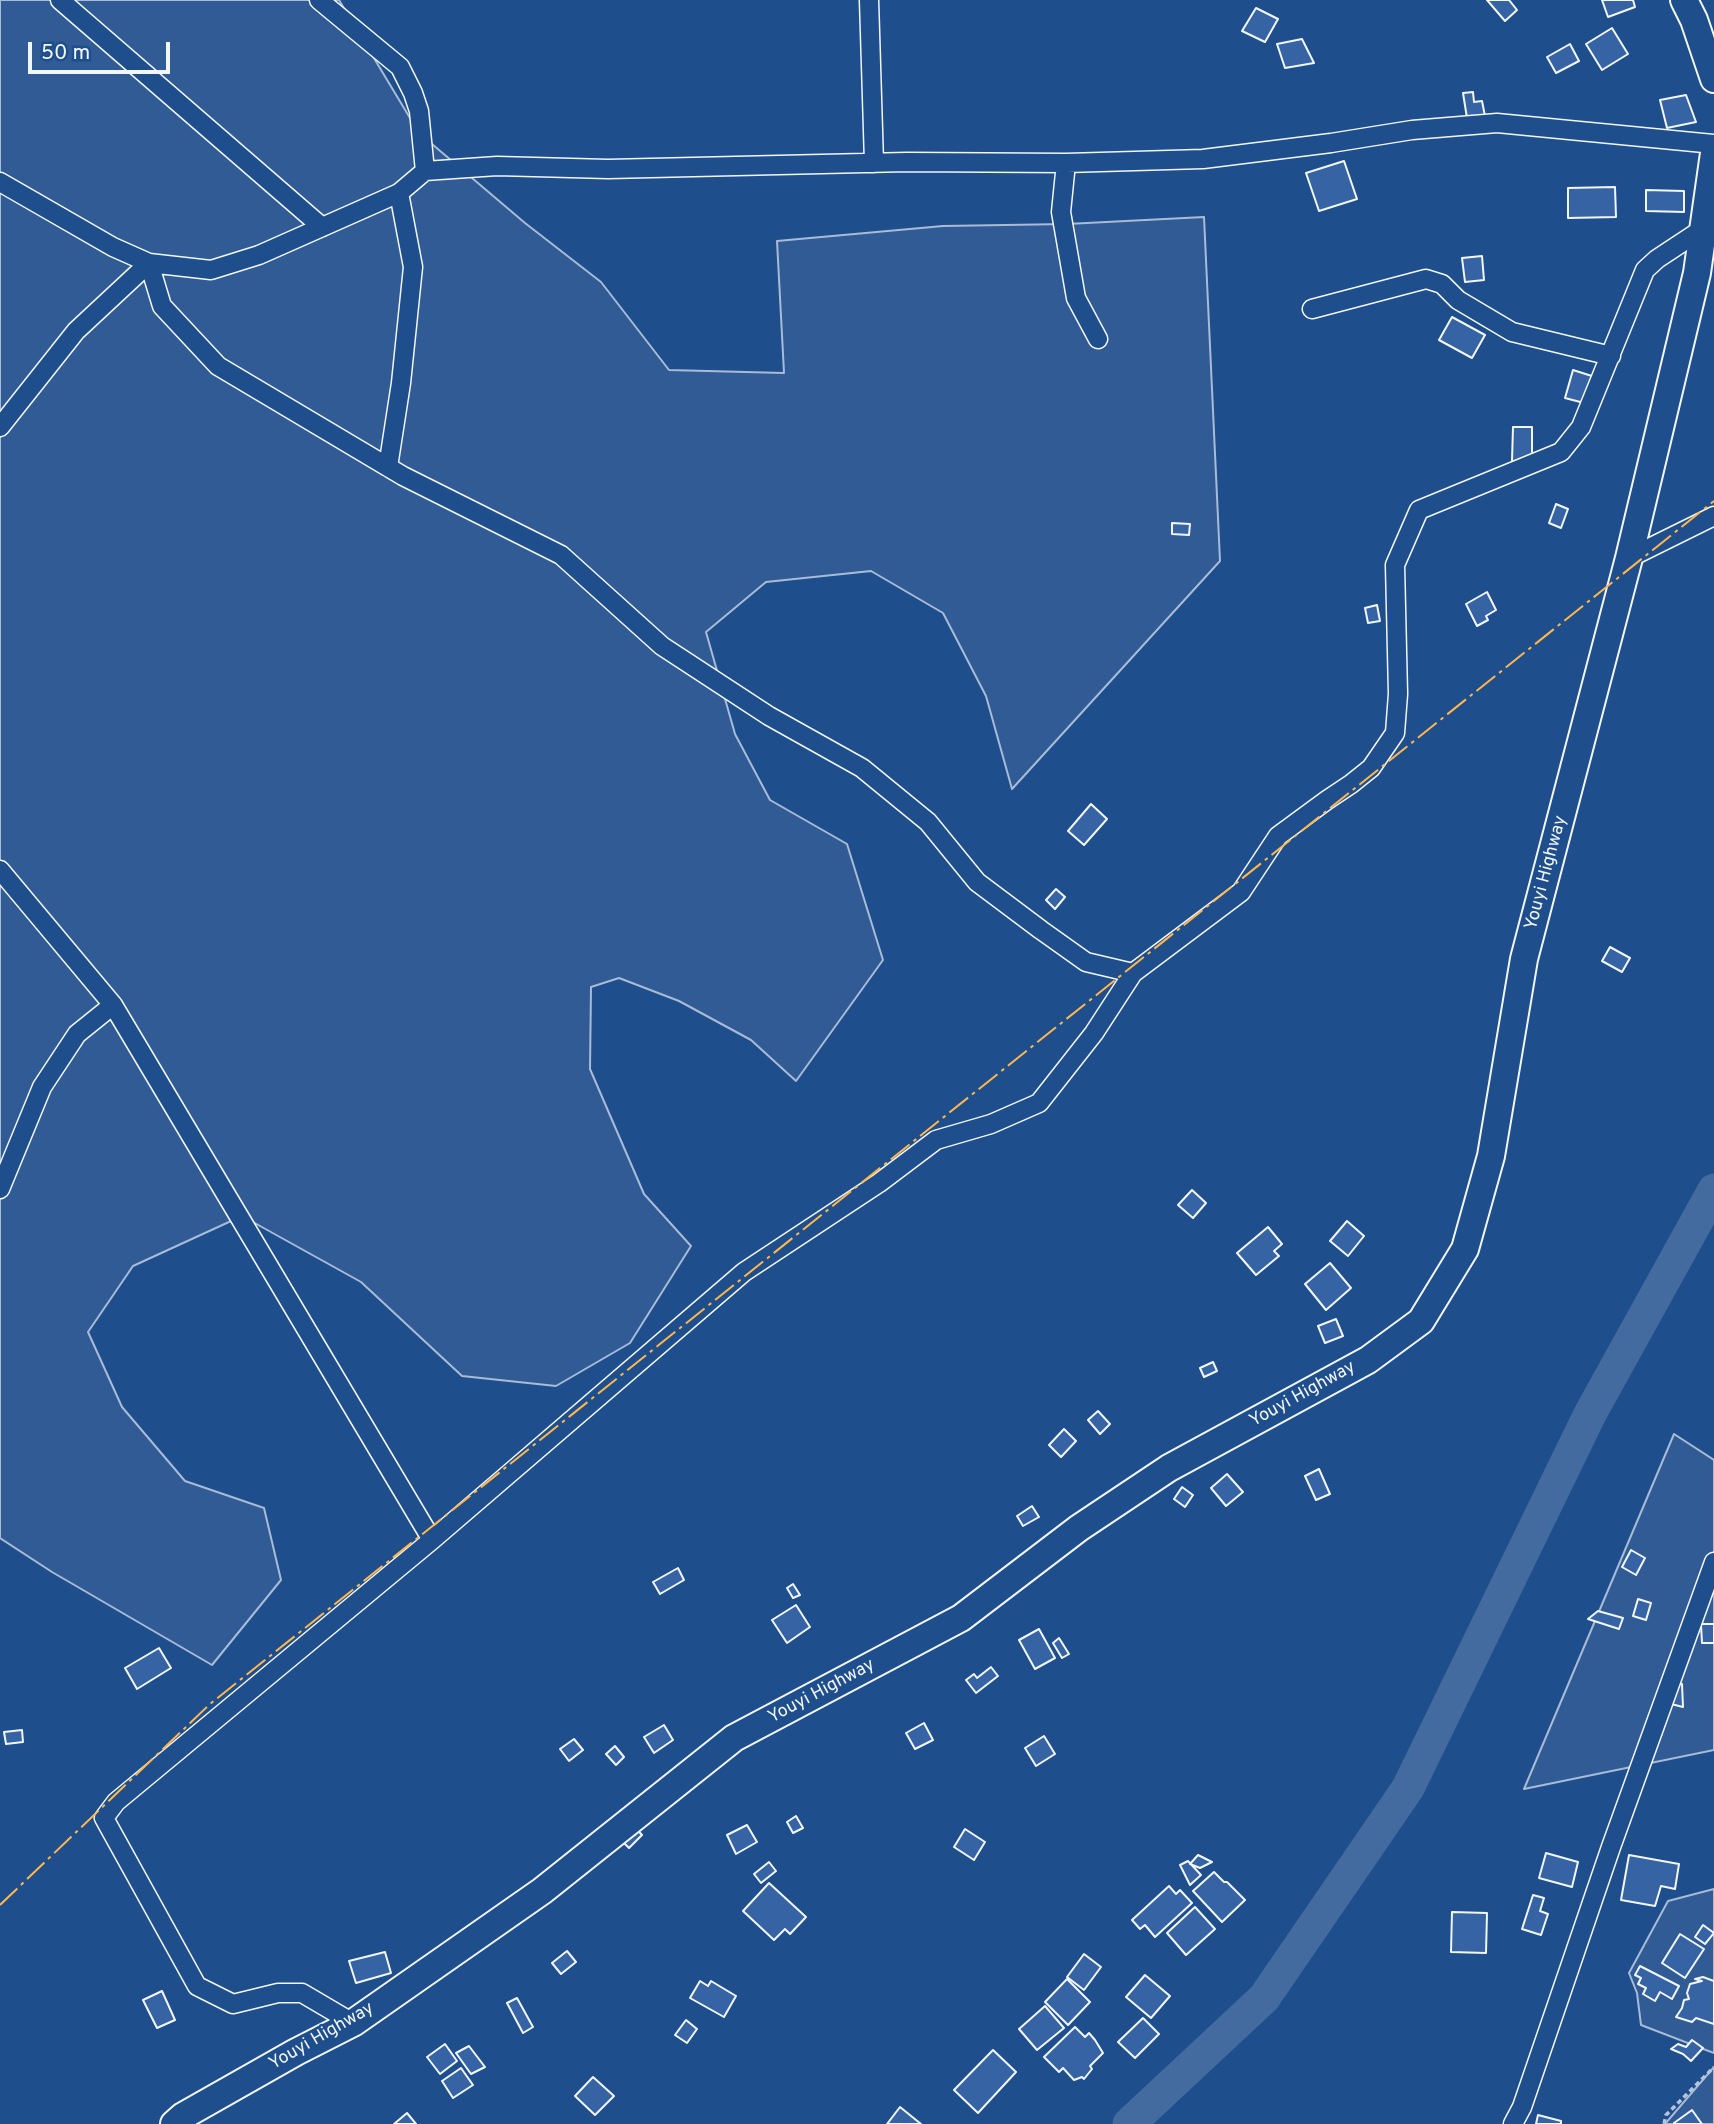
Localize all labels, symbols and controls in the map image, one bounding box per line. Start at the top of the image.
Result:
scale bar [32,28,173,72]
text: 50 m [41,40,90,67]
street label: Youyi Highway [1521,813,1573,933]
street label: Youyi Highway [1246,1357,1360,1433]
street label: Youyi Highway [765,1655,879,1729]
street label: Youyi Highway [266,1998,378,2076]

